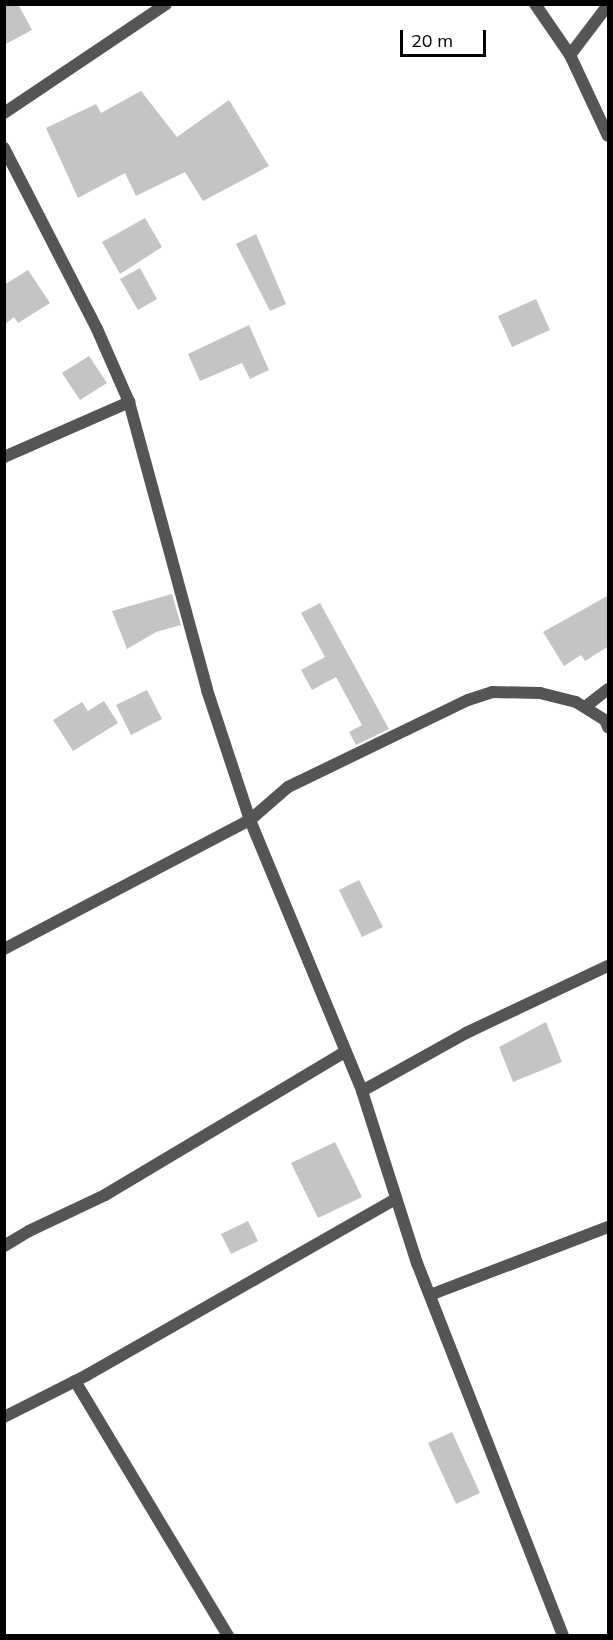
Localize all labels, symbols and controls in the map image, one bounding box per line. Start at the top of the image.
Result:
scale bar [403,18,488,56]
text: 20 m [411,29,453,52]

